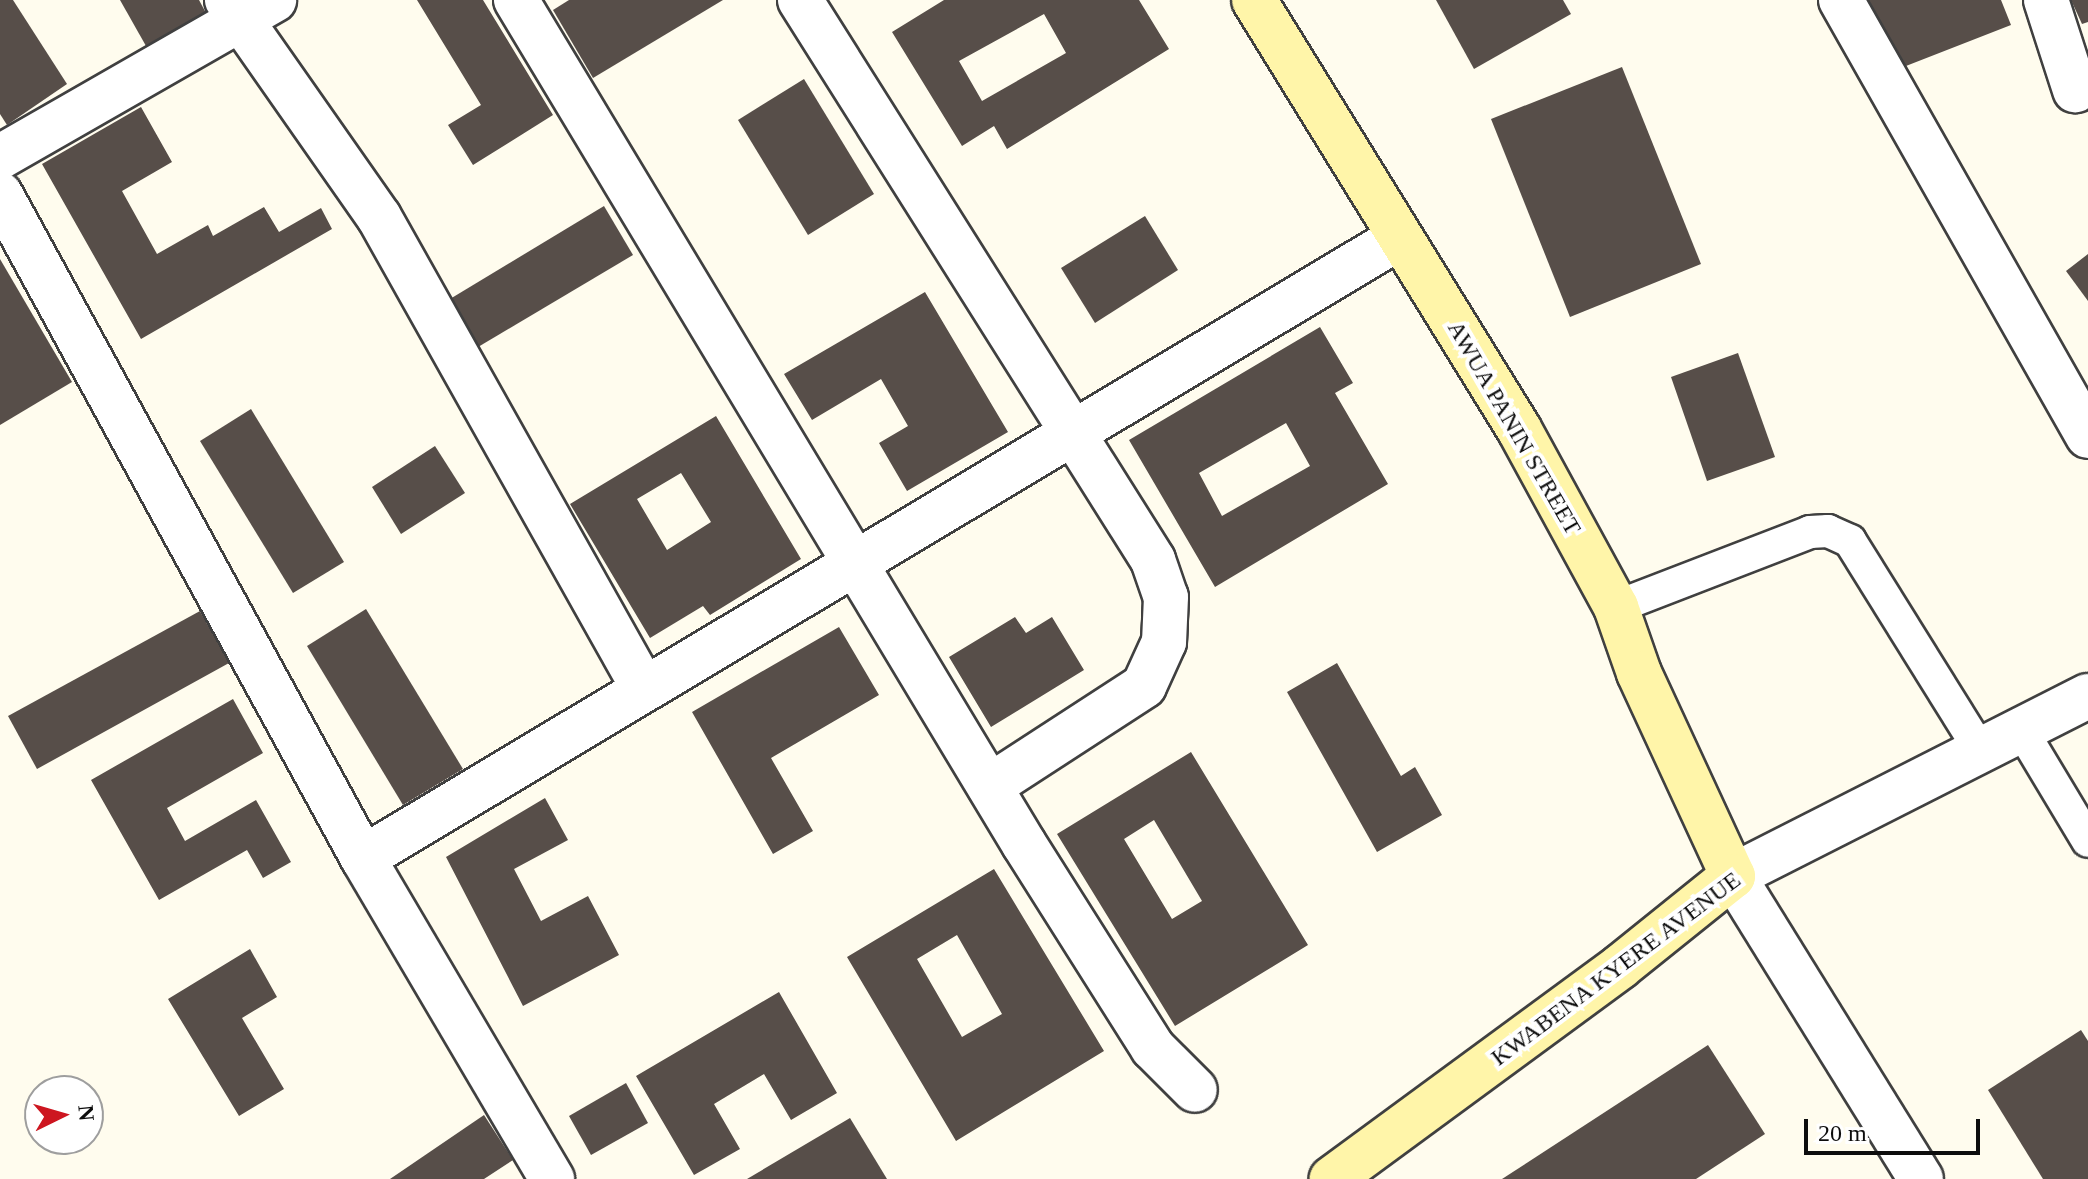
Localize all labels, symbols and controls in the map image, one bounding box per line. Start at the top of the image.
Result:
street label: AWUA PANIN STREET [1441,315,1587,541]
street label: KWABENA KYERE AVENUE [1485,865,1747,1073]
north arrow [24,1075,104,1155]
scale bar [1808,1103,1984,1153]
text: N [73,1104,100,1122]
text: 20 m [1818,1120,1867,1146]

